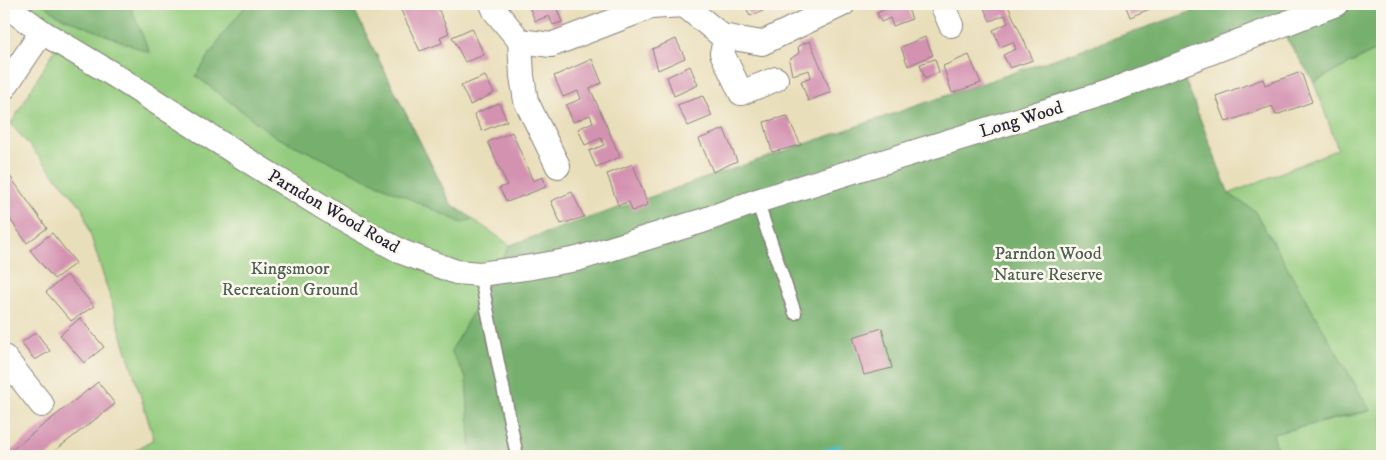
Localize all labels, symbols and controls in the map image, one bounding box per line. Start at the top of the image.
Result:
street label: Long Wood [977,97,1066,143]
street label: Parndon Wood Road [264,165,403,258]
park label: Parndon Wood Nature Reserve [993,243,1103,286]
park label: Kingsmoor Recreation Ground [222,258,358,301]

